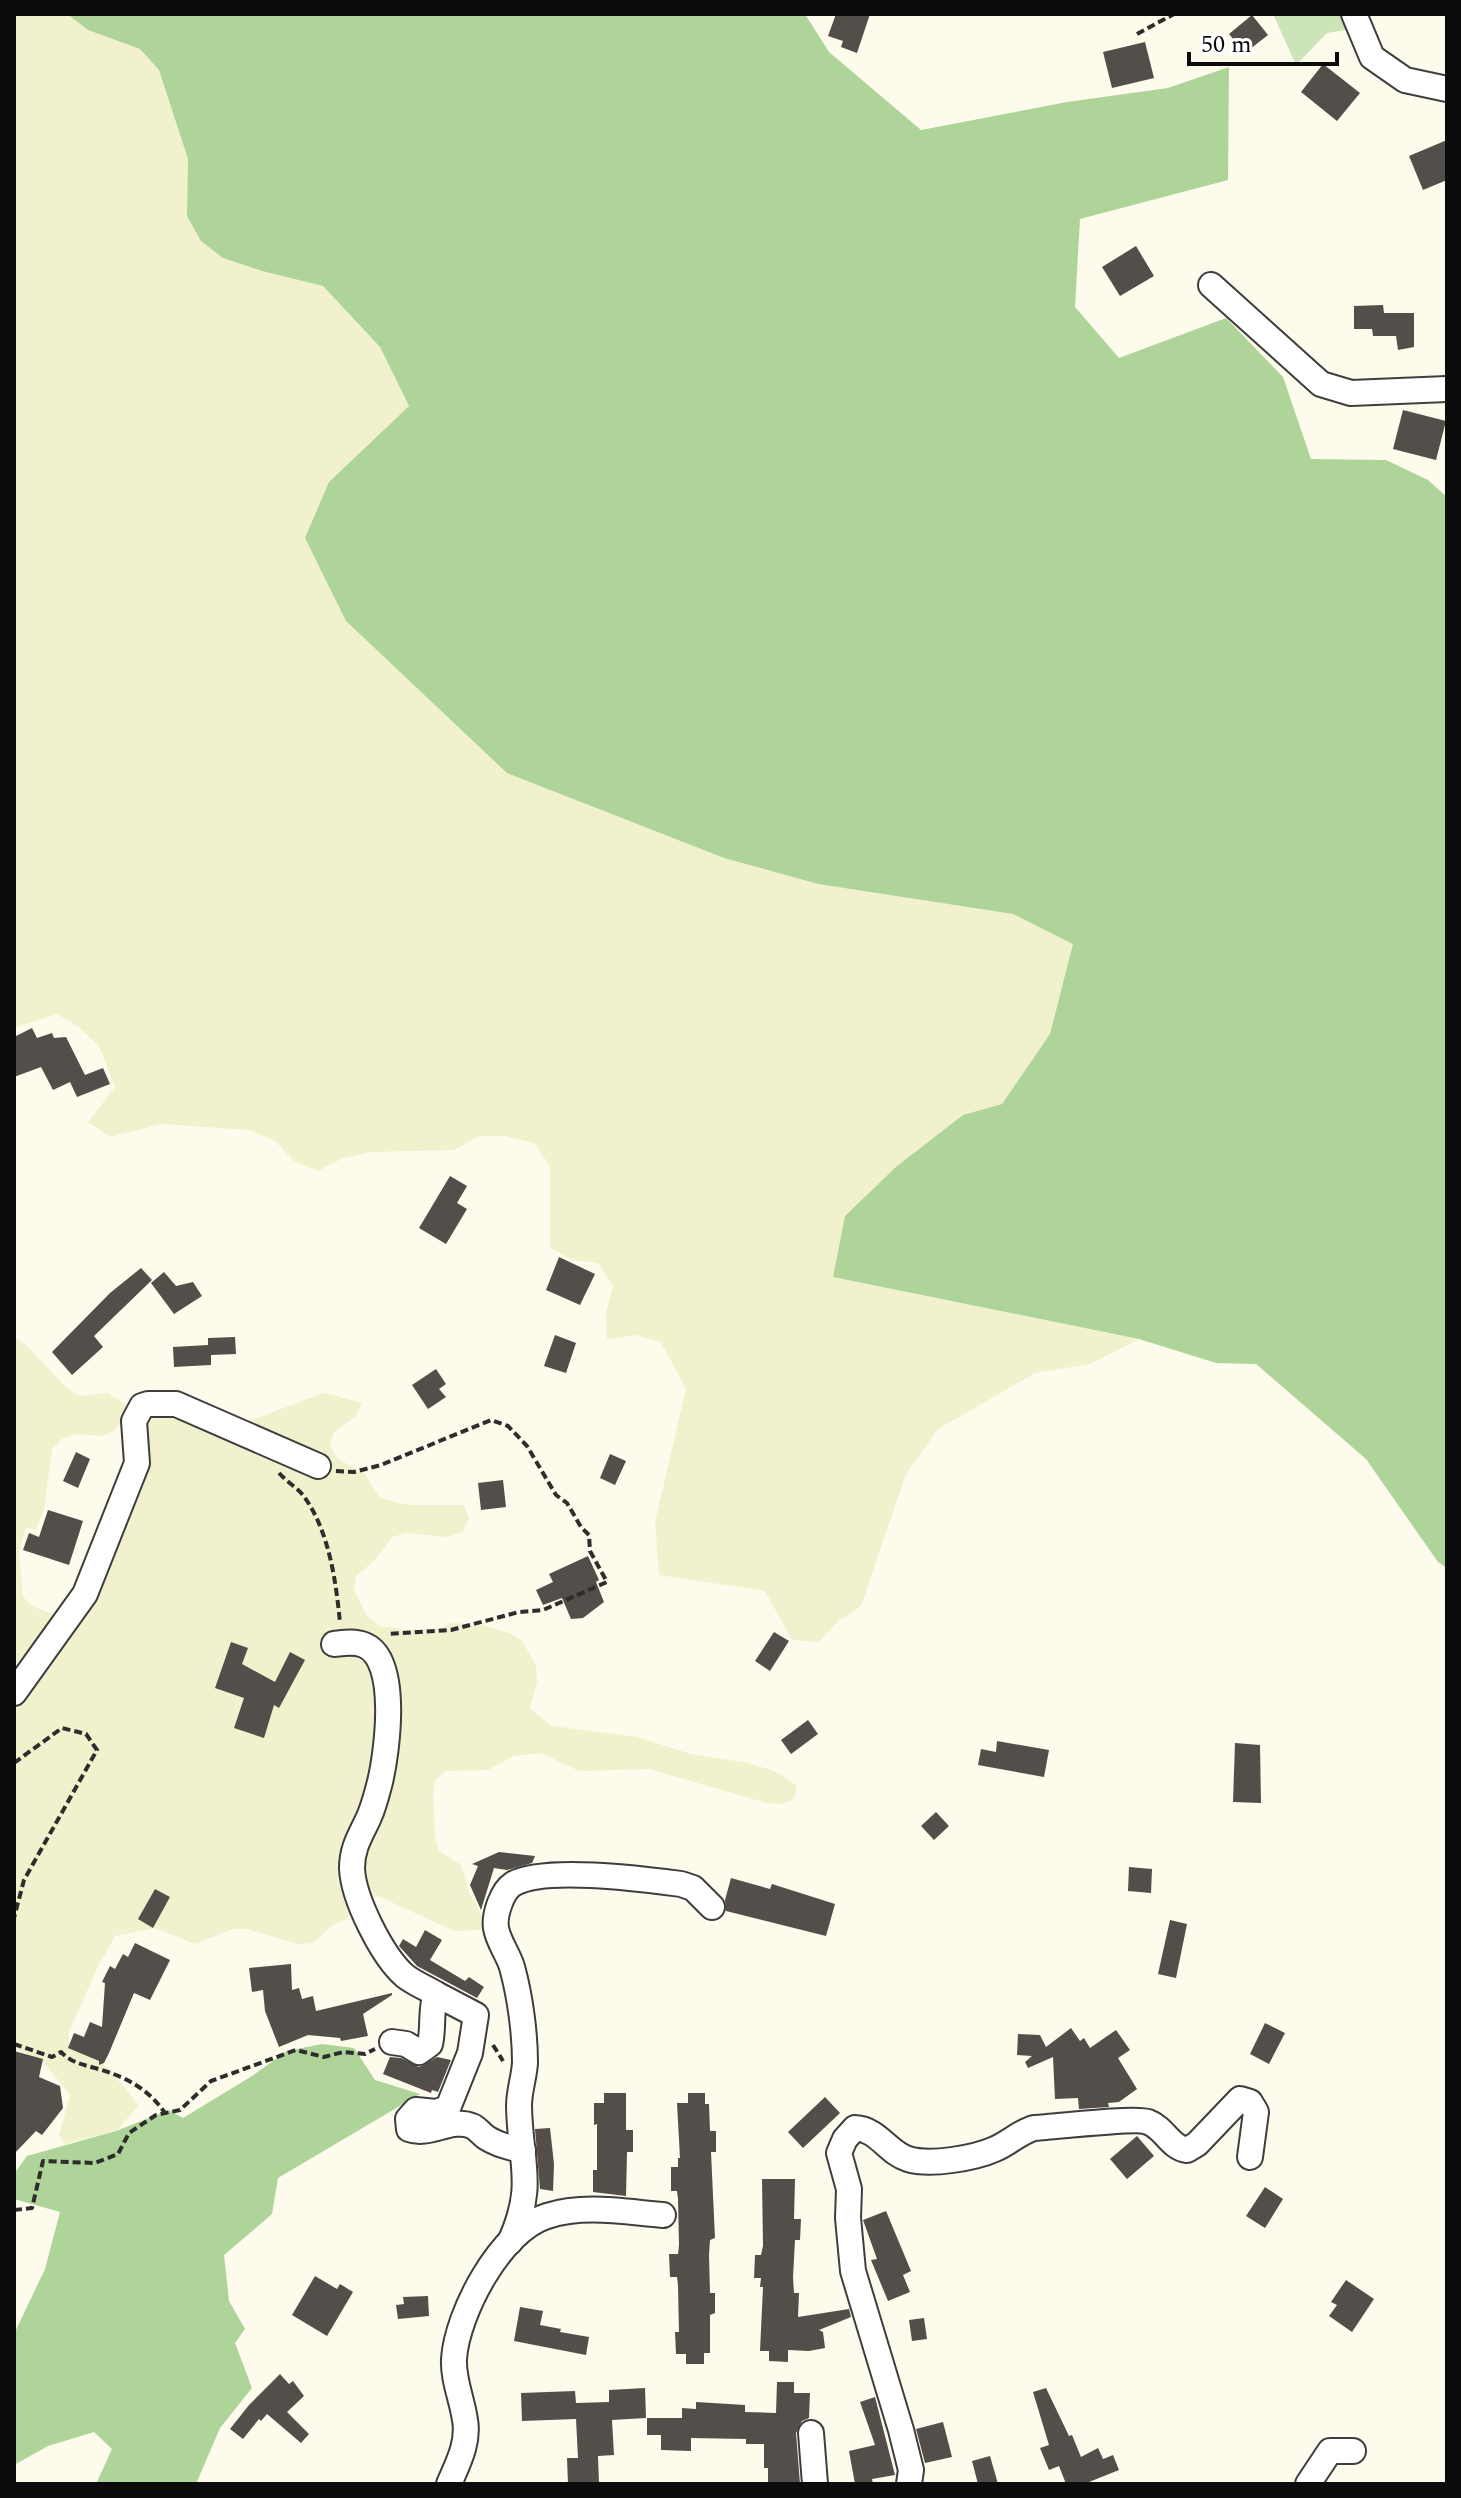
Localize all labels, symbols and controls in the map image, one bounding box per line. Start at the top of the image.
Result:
scale bar [1189,16,1337,66]
text: 50 m [1201,27,1252,63]

